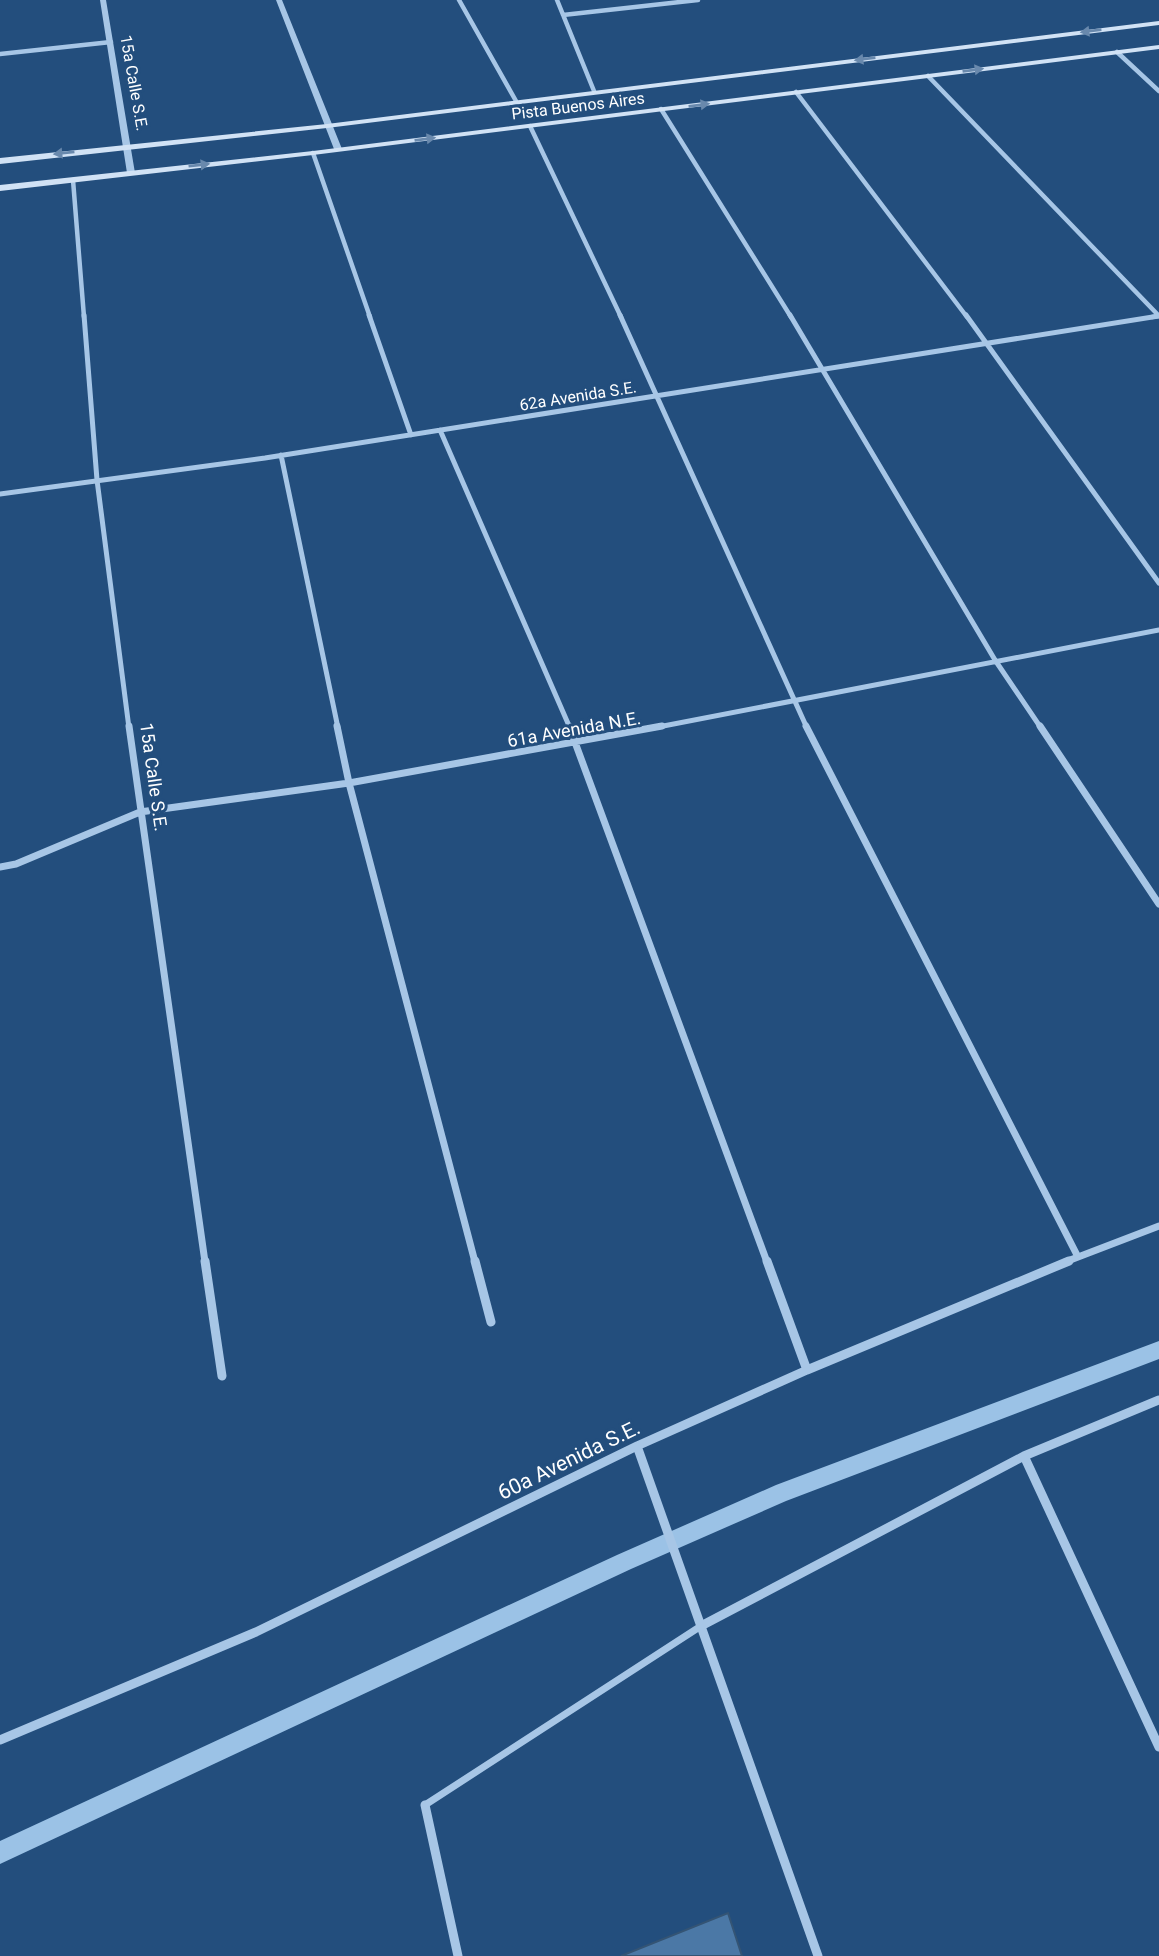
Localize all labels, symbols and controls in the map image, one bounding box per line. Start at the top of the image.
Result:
one-way arrow [1080,26,1102,37]
street label: 15a Calle S.E. [116,34,152,132]
one-way arrow [854,53,876,64]
one-way arrow [963,65,985,76]
street label: Pista Buenos Aires [510,88,646,124]
one-way arrow [688,99,710,110]
one-way arrow [414,133,436,144]
one-way arrow [53,148,75,159]
one-way arrow [188,159,210,170]
street label: 62a Avenida S.E. [518,377,638,415]
street label: 61a Avenida N.E. [506,707,642,751]
street label: 15a Calle S.E. [136,721,172,833]
street label: 60a Avenida S.E. [494,1415,644,1505]

